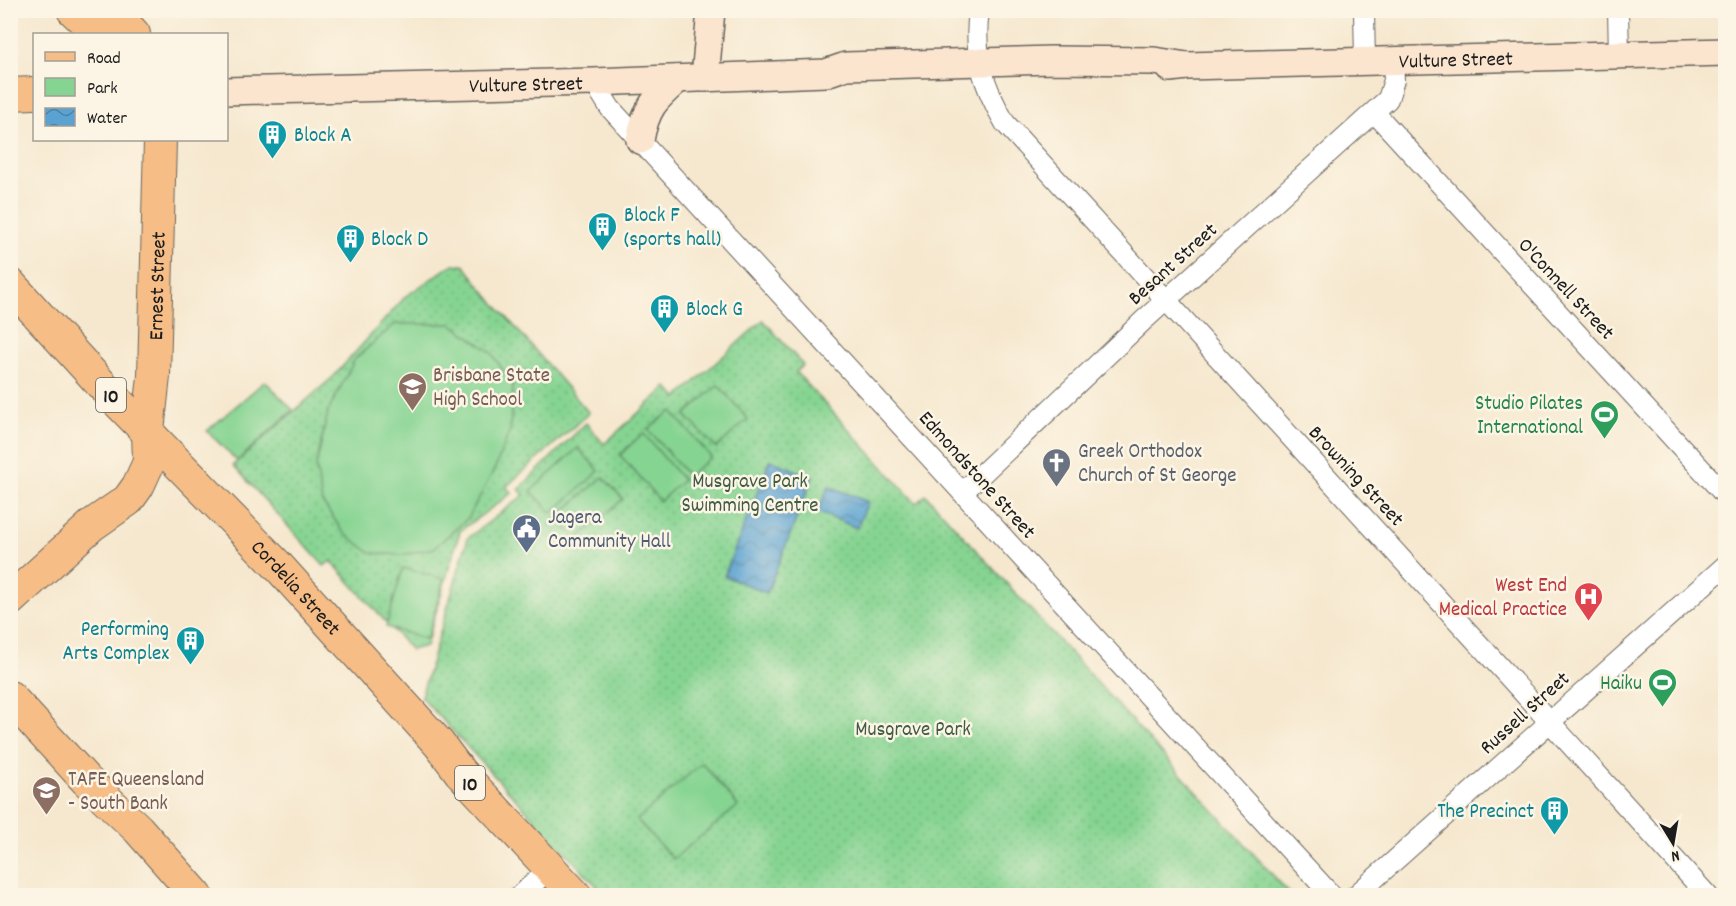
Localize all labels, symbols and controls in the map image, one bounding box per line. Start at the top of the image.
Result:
legend [33,33,228,141]
street label: Vulture Street [1399,46,1513,78]
text: Road [87,47,121,72]
street label: Vulture Street [469,70,584,103]
text: Park [87,77,118,102]
text: Water [87,107,127,132]
building icon: Block A [257,118,289,160]
place label: Block A [294,122,352,152]
place label: Block F (sports hall) [624,202,721,256]
building icon: Block F (sports hall) [587,210,619,252]
street label: Besant Street [1123,217,1226,314]
building icon: Block D [334,222,366,264]
place label: Block D [371,226,428,256]
street label: Ernest Street [143,231,176,341]
street label: O'Connell Street [1509,232,1620,348]
building icon: Block G [649,292,681,334]
place label: Block G [686,296,743,326]
place label: Brisbane State High School [433,362,550,416]
school or university icon: Brisbane State High School [396,370,428,412]
road number: 10 [96,378,126,412]
place label: Studio Pilates International [1475,390,1583,444]
sports icon: Studio Pilates International [1588,398,1620,440]
street label: Edmondstone Street [910,405,1042,547]
street label: Browning Street [1300,420,1410,535]
place label: Greek Orthodox Church of St George [1078,438,1237,492]
church icon: Greek Orthodox Church of St George [1041,446,1073,488]
park label: Musgrave Park Swimming Centre [681,468,819,522]
place label: Jagera Community Hall [548,504,671,558]
public building icon: Jagera Community Hall [511,512,543,554]
street label: Cordelia Street [242,534,346,644]
place label: West End Medical Practice [1439,572,1567,626]
hospital icon: West End Medical Practice [1572,580,1604,622]
place label: Performing Arts Complex [62,616,169,670]
building icon: Performing Arts Complex [174,624,206,666]
street label: Russell Street [1474,665,1578,763]
sports icon: Haiku [1647,666,1679,708]
place label: Haiku [1600,670,1642,700]
park label: Musgrave Park [855,716,971,746]
place label: TAFE Queensland - South Bank [68,766,204,820]
road number: 10 [455,766,485,800]
school or university icon: TAFE Queensland - South Bank [31,774,63,816]
building icon: The Precinct [1539,794,1571,836]
place label: The Precinct [1437,798,1534,828]
north arrow [1643,813,1703,873]
text: N [1669,843,1681,867]

